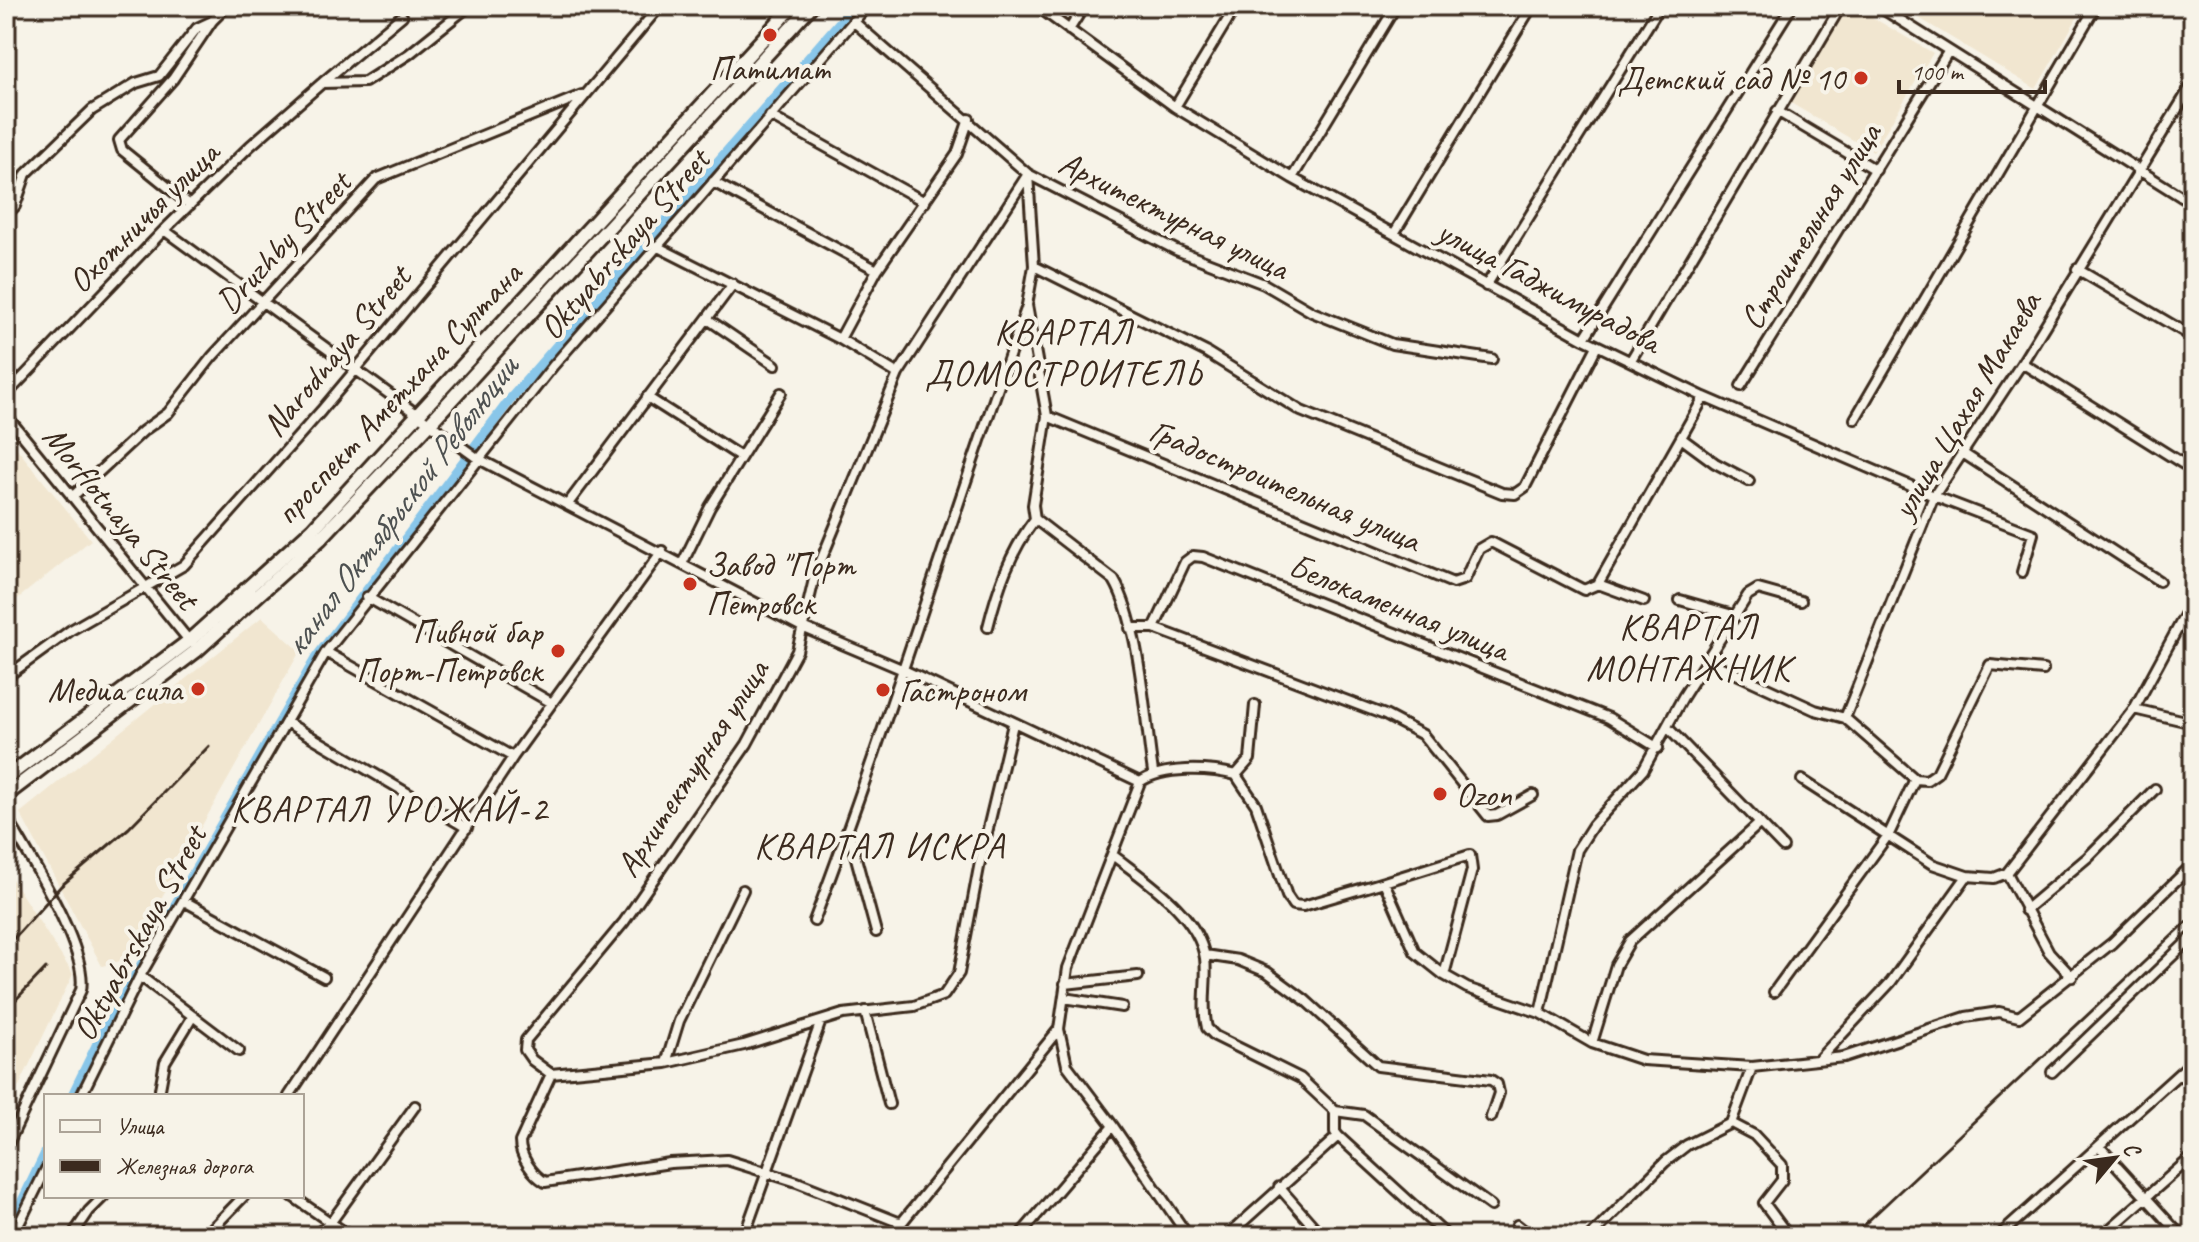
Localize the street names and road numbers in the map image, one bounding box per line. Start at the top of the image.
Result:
street label: Строительная улица [1729,113,1892,337]
street label: Охотничья улица [58,130,230,302]
street label: Oktyabrskaya Street [529,137,721,348]
street label: Архитектурная улица [1052,141,1298,290]
street label: Druzhby Street [206,159,362,322]
street label: улица Гаджимурадова [1428,208,1671,364]
street label: проспект Аметхана Султана [265,251,532,533]
street label: Narodnaya Street [252,254,422,445]
street label: улица Цахая Макаева [1880,282,2052,528]
street label: Градостроительная улица [1143,409,1429,562]
street label: Morflotnaya Street [34,416,211,621]
street label: Белокаменная улица [1283,543,1518,672]
street label: Архитектурная улица [606,649,779,885]
street label: Oktyabrskaya Street [62,815,218,1048]

